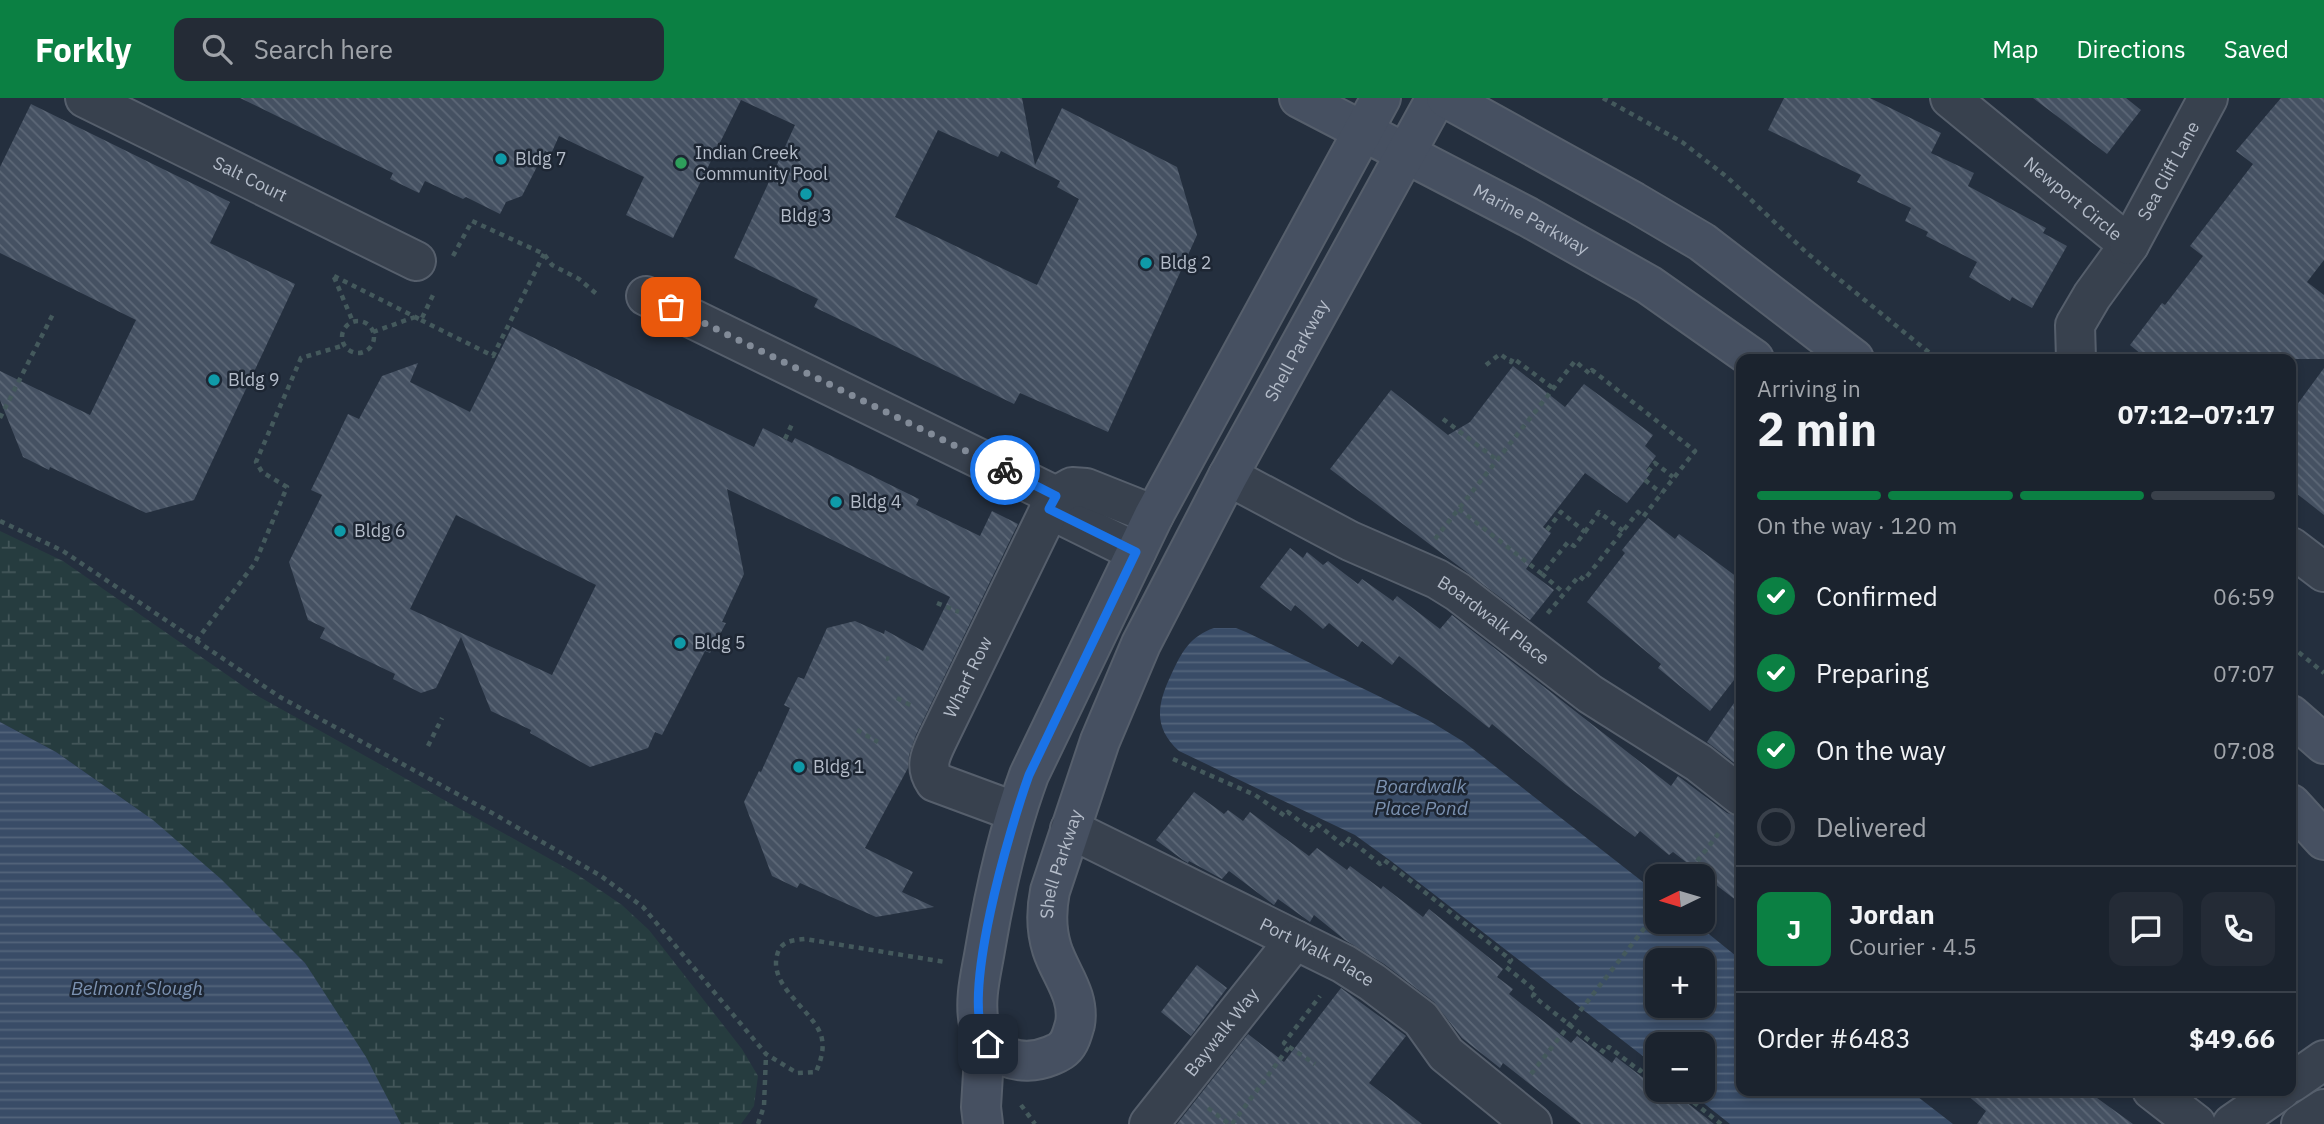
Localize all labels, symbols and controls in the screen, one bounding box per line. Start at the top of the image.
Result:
search box [174,18,664,81]
text: Forkly [35,28,132,71]
icon: search [198,30,236,68]
text: Search here [254,32,393,66]
text: Map [1992,33,2038,65]
text: Directions [2076,33,2186,65]
text: Saved [2224,33,2289,65]
street label: Sea Cliff Lane [2132,117,2204,224]
place label: Indian Creek Community Pool [695,141,828,185]
place label: Bldg 7 [515,147,567,170]
street label: Salt Court [209,151,291,207]
marker: Bldg 7 [493,151,509,167]
street label: Newport Circle [2019,151,2127,246]
marker: Indian Creek Community Pool [673,155,689,171]
street label: Marine Parkway [1469,179,1593,260]
marker: Bldg 3 [798,186,814,202]
place label: Bldg 3 [780,204,832,227]
place label: Bldg 2 [1160,251,1212,274]
marker: Bldg 2 [1138,255,1154,271]
pin [641,277,701,337]
icon: bag [652,288,690,326]
street label: Shell Parkway [1259,295,1334,406]
place label: Bldg 9 [228,368,280,391]
marker: Bldg 9 [206,372,222,388]
text: Arriving in [1757,373,1861,403]
text: 07:12–07:17 [2118,397,2275,431]
text: 2 min [1757,399,1877,459]
courier [970,435,1040,505]
icon: bike [986,451,1024,489]
place label: Bldg 4 [850,490,902,513]
marker: Bldg 4 [828,494,844,510]
text: On the way · 120 m [1757,510,1957,540]
place label: Bldg 6 [354,519,406,542]
marker: Bldg 6 [332,523,348,539]
street label: Boardwalk Place [1433,570,1554,670]
icon: check [1757,577,1795,615]
text: Confirmed [1816,579,1938,613]
text: 06:59 [2213,581,2275,611]
place label: Bldg 5 [694,631,746,654]
street label: Wharf Row [938,632,997,721]
marker: Bldg 5 [672,635,688,651]
icon: check [1757,654,1795,692]
text: Preparing [1816,656,1929,690]
text: 07:07 [2213,658,2275,688]
icon: check [1757,731,1795,769]
text: On the way [1816,733,1946,767]
text: 07:08 [2213,735,2275,765]
place label: Bldg 1 [813,755,865,778]
marker: Bldg 1 [791,759,807,775]
water label: Boardwalk Place Pond [1374,774,1469,820]
street label: Shell Parkway [1035,806,1087,919]
text: Delivered [1816,810,1927,844]
north arrow [1645,864,1715,934]
map controls [1645,864,1715,1102]
button: chat [2109,892,2183,966]
button: phone [2201,892,2275,966]
text: Jordan [1849,897,1935,931]
street label: Port Walk Place [1256,912,1379,992]
text: J [1787,912,1801,946]
text: Courier · 4.5 [1849,931,1977,961]
button: + [1645,948,1715,1018]
water label: Belmont Slough [71,976,203,1000]
street label: Baywalk Way [1179,983,1263,1081]
pin [958,1014,1018,1074]
text: Order #6483 [1757,1021,1911,1055]
text: $49.66 [2189,1021,2275,1055]
icon: home [969,1025,1007,1063]
button: − [1645,1032,1715,1102]

